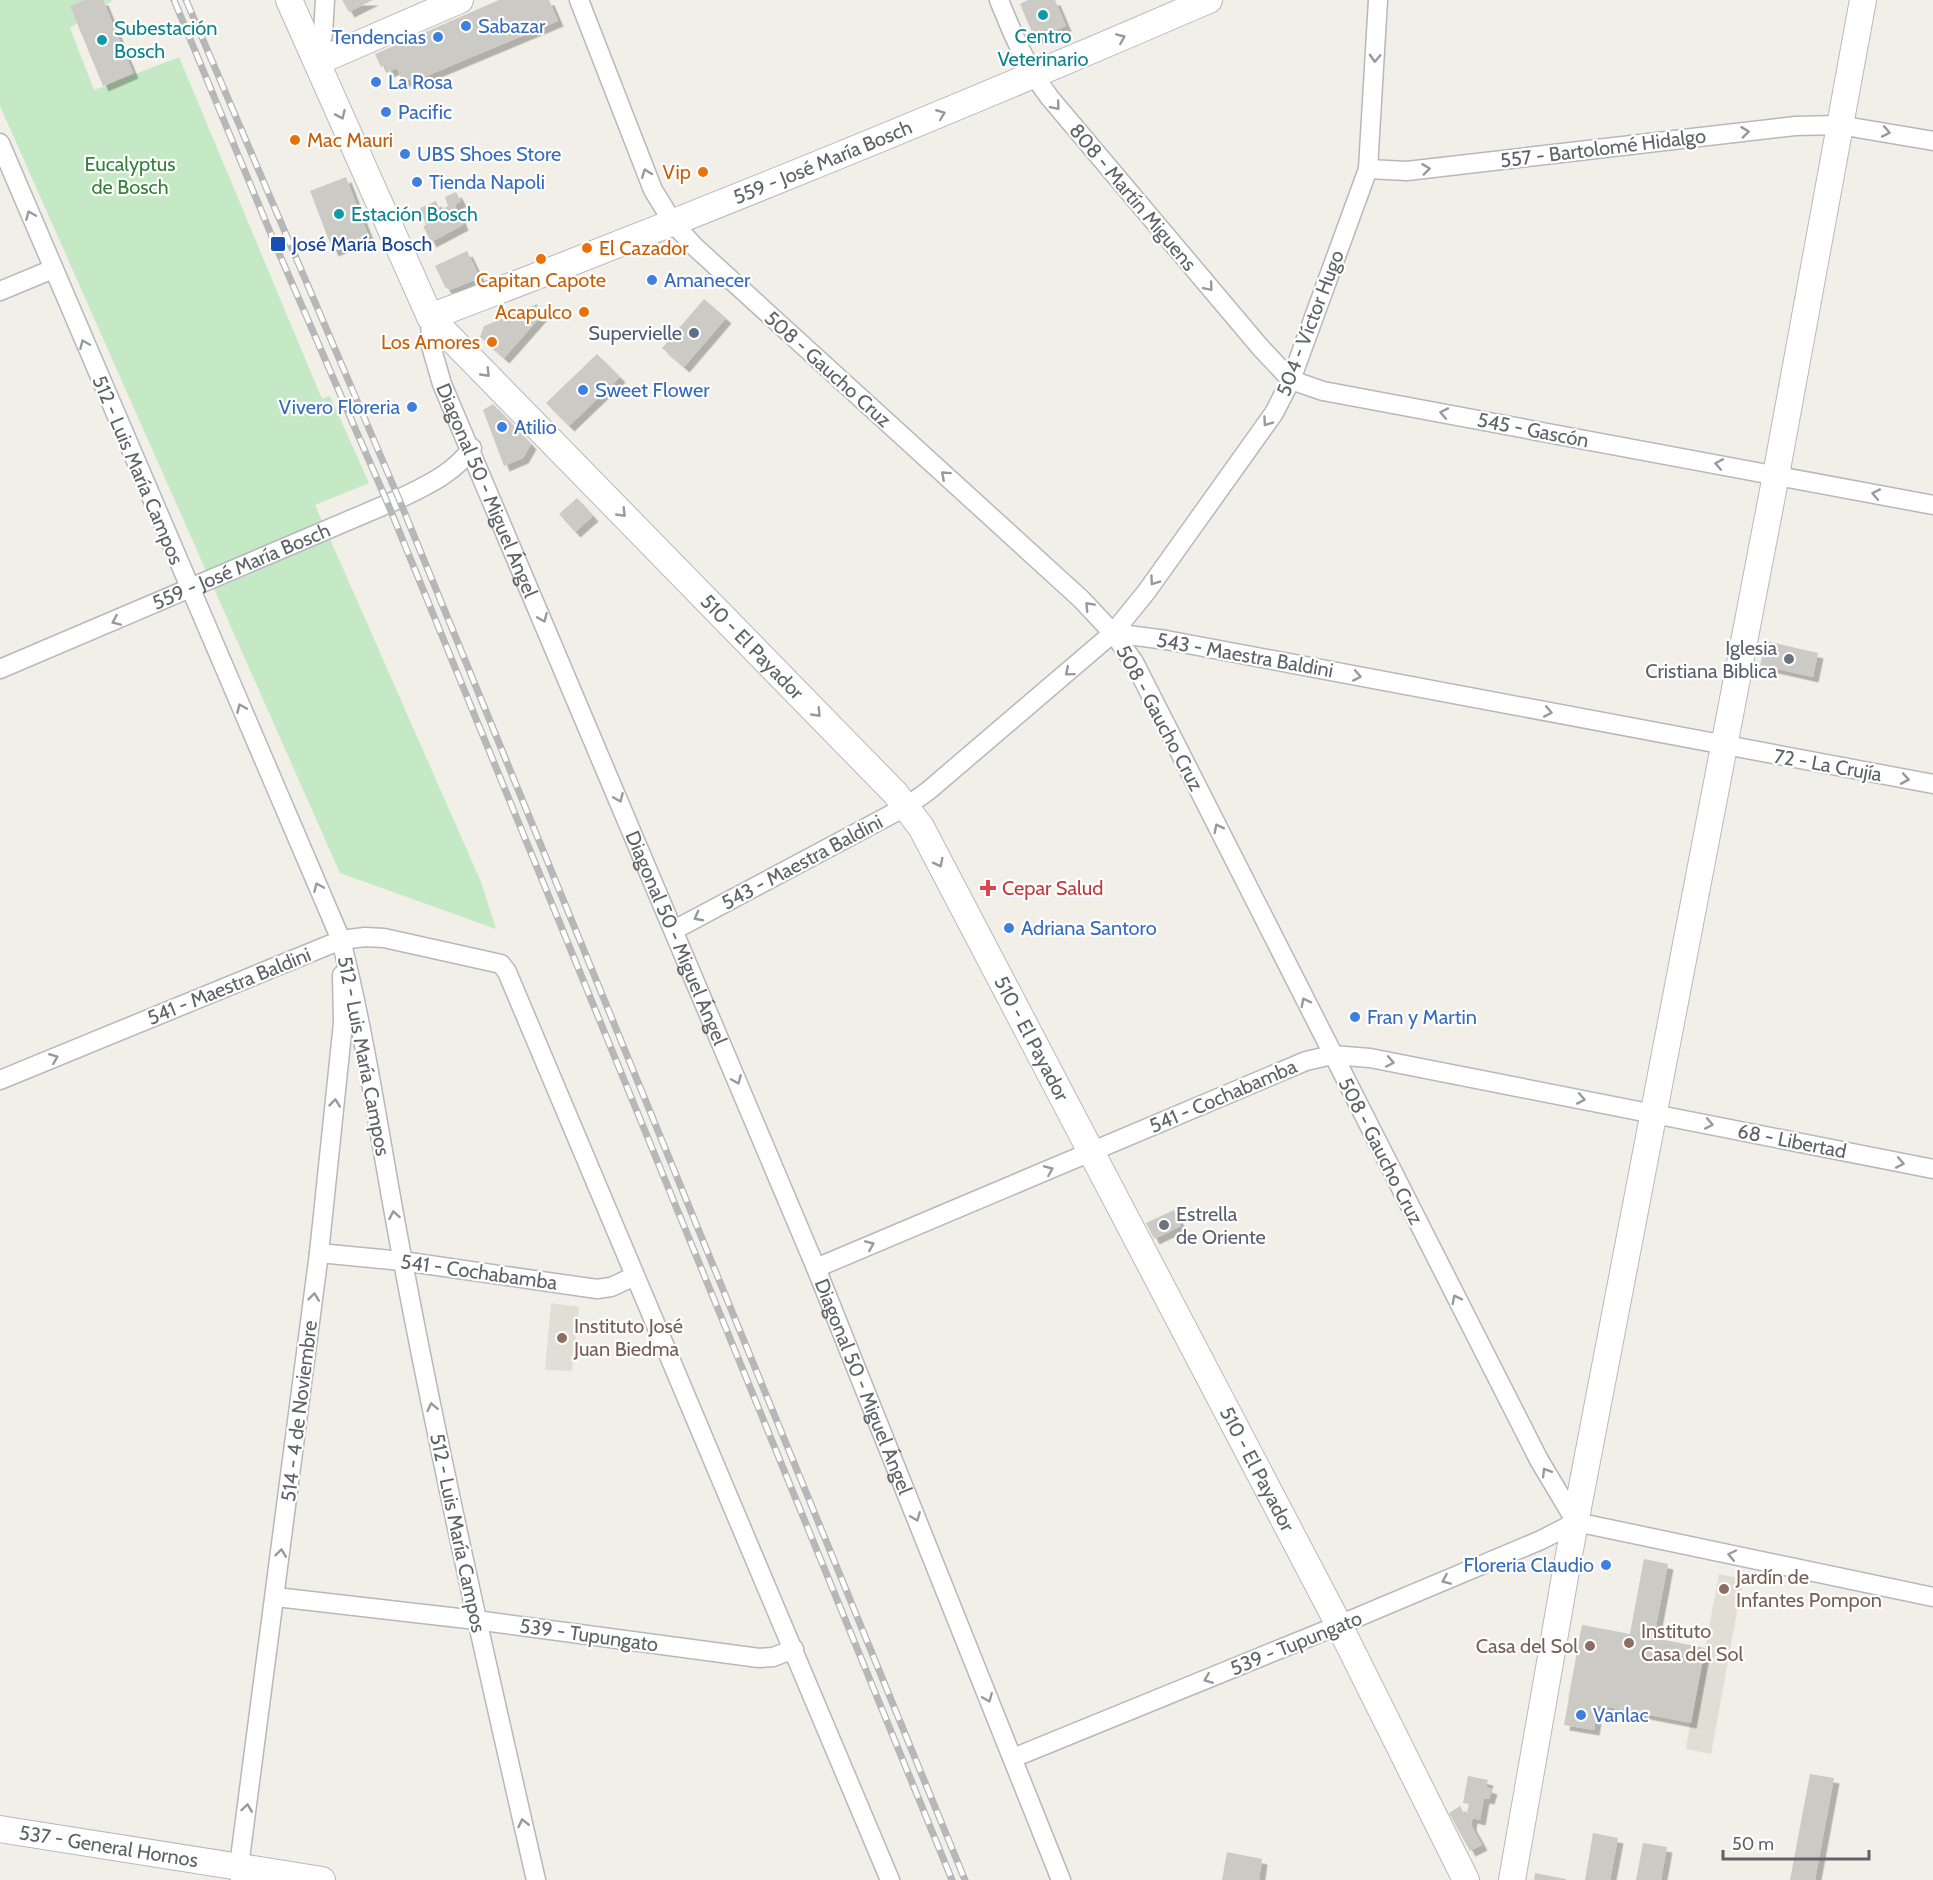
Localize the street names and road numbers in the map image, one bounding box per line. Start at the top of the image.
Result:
street label: 559 - José María Bosch [730,115,916,209]
street label: 808 - Martín Miguens [1064,118,1202,276]
street label: 557 - Bartolomé Hidalgo [1499,123,1707,173]
street label: 504 - Víctor Hugo [1271,247,1349,399]
street label: 508 - Gaucho Cruz [760,306,896,432]
street label: 512 - Luis María Campos [87,372,189,568]
street label: Diagonal 50 - Miguel Ángel [431,380,543,601]
street label: 545 - Gascón [1475,407,1591,453]
street label: 559 - José María Bosch [148,518,334,615]
street label: 510 - El Payador [696,589,809,705]
street label: 543 - Maestra Baldini [1155,628,1335,682]
street label: 508 - Gaucho Cruz [1111,641,1209,795]
street label: 72 - La Crujía [1772,744,1884,786]
street label: 543 - Maestra Baldini [717,809,887,915]
street label: Diagonal 50 - Miguel Ángel [620,827,732,1049]
street label: 541 - Maestra Baldini [144,942,314,1030]
street label: 512 - Luis María Campos [333,954,395,1158]
street label: 510 - El Payador [989,972,1075,1106]
street label: 541 - Cochabamba [1146,1054,1301,1138]
street label: 508 - Gaucho Cruz [1334,1073,1428,1229]
street label: 68 - Libertad [1736,1119,1848,1163]
street label: 541 - Cochabamba [399,1249,559,1295]
street label: Diagonal 50 - Miguel Ángel [809,1275,917,1498]
street label: 514 - 4 de Noviembre [276,1319,322,1503]
street label: 510 - El Payador [1215,1403,1300,1536]
street label: 512 - Luis María Campos [425,1431,491,1635]
street label: 539 - Tupungato [1227,1606,1365,1680]
street label: 539 - Tupungato [518,1613,660,1657]
street label: 537 - General Hornos [17,1820,200,1872]

